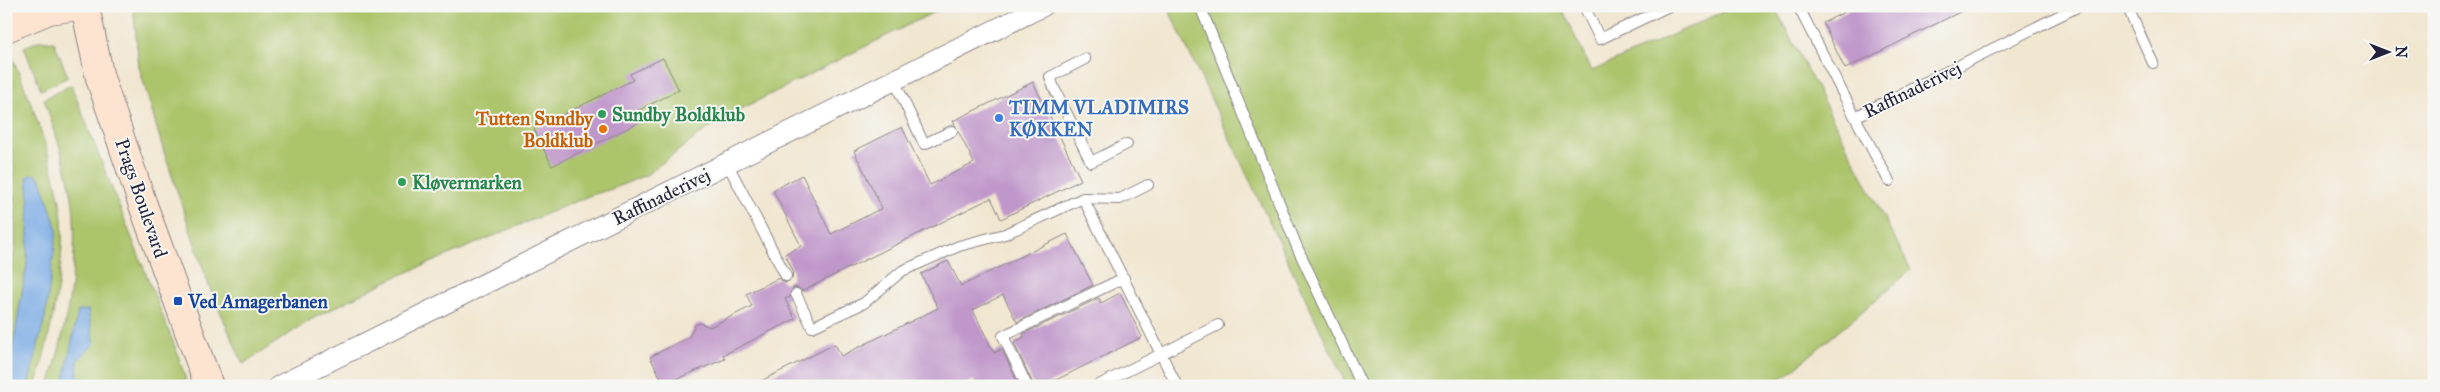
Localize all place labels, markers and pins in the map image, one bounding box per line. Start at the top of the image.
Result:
place label: TIMM VLADIMIRS KØKKEN [1008,96,1189,141]
place label: Sundby Boldklub [612,103,745,127]
place label: Tutten Sundby Boldklub [475,107,594,152]
marker: Sundby Boldklub [596,108,608,120]
marker: TIMM VLADIMIRS KØKKEN [993,112,1005,124]
marker: Tutten Sundby Boldklub [597,123,609,135]
place label: Kløvermarken [412,171,523,194]
marker: Kløvermarken [396,176,408,188]
place label: Ved Amagerbanen [187,290,329,314]
marker: Ved Amagerbanen [172,295,184,307]

